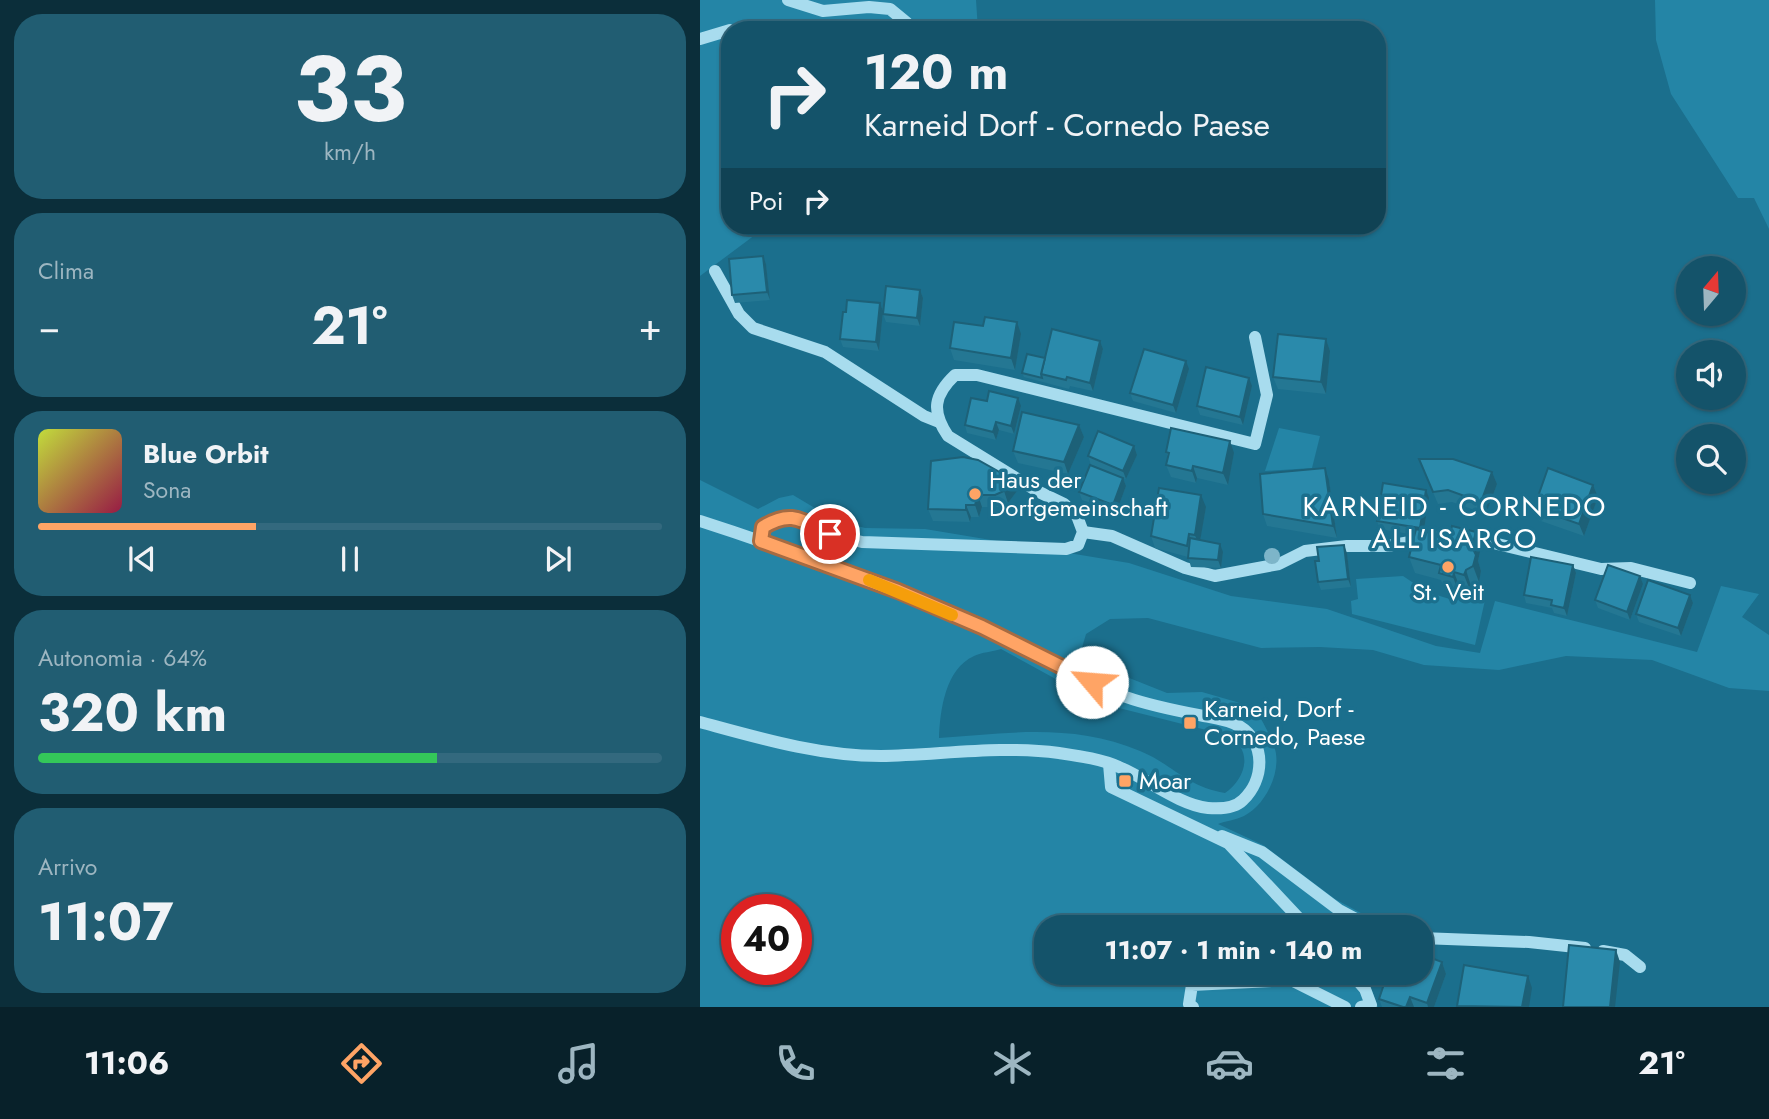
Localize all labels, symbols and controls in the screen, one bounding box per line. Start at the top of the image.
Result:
text: 33 [293,24,407,155]
text: 120 m [864,37,1008,107]
icon: right [749,49,840,140]
text: Karneid Dorf - Cornedo Paese [864,102,1270,148]
text: km/h [324,135,376,169]
text: Poi [749,182,783,220]
icon: right [797,182,835,220]
text: Clima [38,254,94,288]
north arrow [1676,256,1746,326]
map controls [1676,256,1746,494]
text: 21° [312,288,388,364]
text: − [38,299,60,354]
text: + [639,299,662,354]
button: sound [1676,340,1746,410]
button: search [1676,424,1746,494]
text: Blue Orbit [143,435,268,473]
place label: Haus der Dorfgemeinschaft [989,462,1168,525]
text: Sona [143,473,191,507]
marker: Haus der Dorfgemeinschaft [967,486,983,502]
district label: KARNEID - CORNEDO ALL'ISARCO [1303,486,1607,559]
pin [800,504,860,564]
icon: arrive [811,515,849,553]
icon: previous [123,540,161,578]
icon: pause [331,540,369,578]
icon: next [539,540,577,578]
marker: St. Veit [1440,559,1456,575]
place label: St. Veit [1412,574,1484,609]
text: Autonomia · 64% [38,641,207,675]
position arrow [1055,645,1129,719]
text: 320 km [38,675,227,751]
place label: Karneid, Dorf - Cornedo, Paese [1204,691,1365,754]
marker: Karneid, Dorf - Cornedo, Paese [1182,715,1198,731]
place label: Moar [1139,763,1192,798]
marker: Moar [1117,773,1133,789]
text: Arrivo [38,850,97,884]
text: 11:07 [38,884,173,960]
speed limit sign: 40 [721,894,812,985]
text: 11:07 · 1 min · 140 m [1105,931,1362,969]
icon: directions [337,1039,386,1088]
icon: music [554,1039,603,1088]
icon: phone [771,1039,820,1088]
icon: climate [988,1039,1037,1088]
icon: car [1205,1039,1254,1088]
icon: filters [1421,1039,1470,1088]
text: 11:06 [84,1040,169,1086]
text: 21° [1638,1040,1685,1086]

